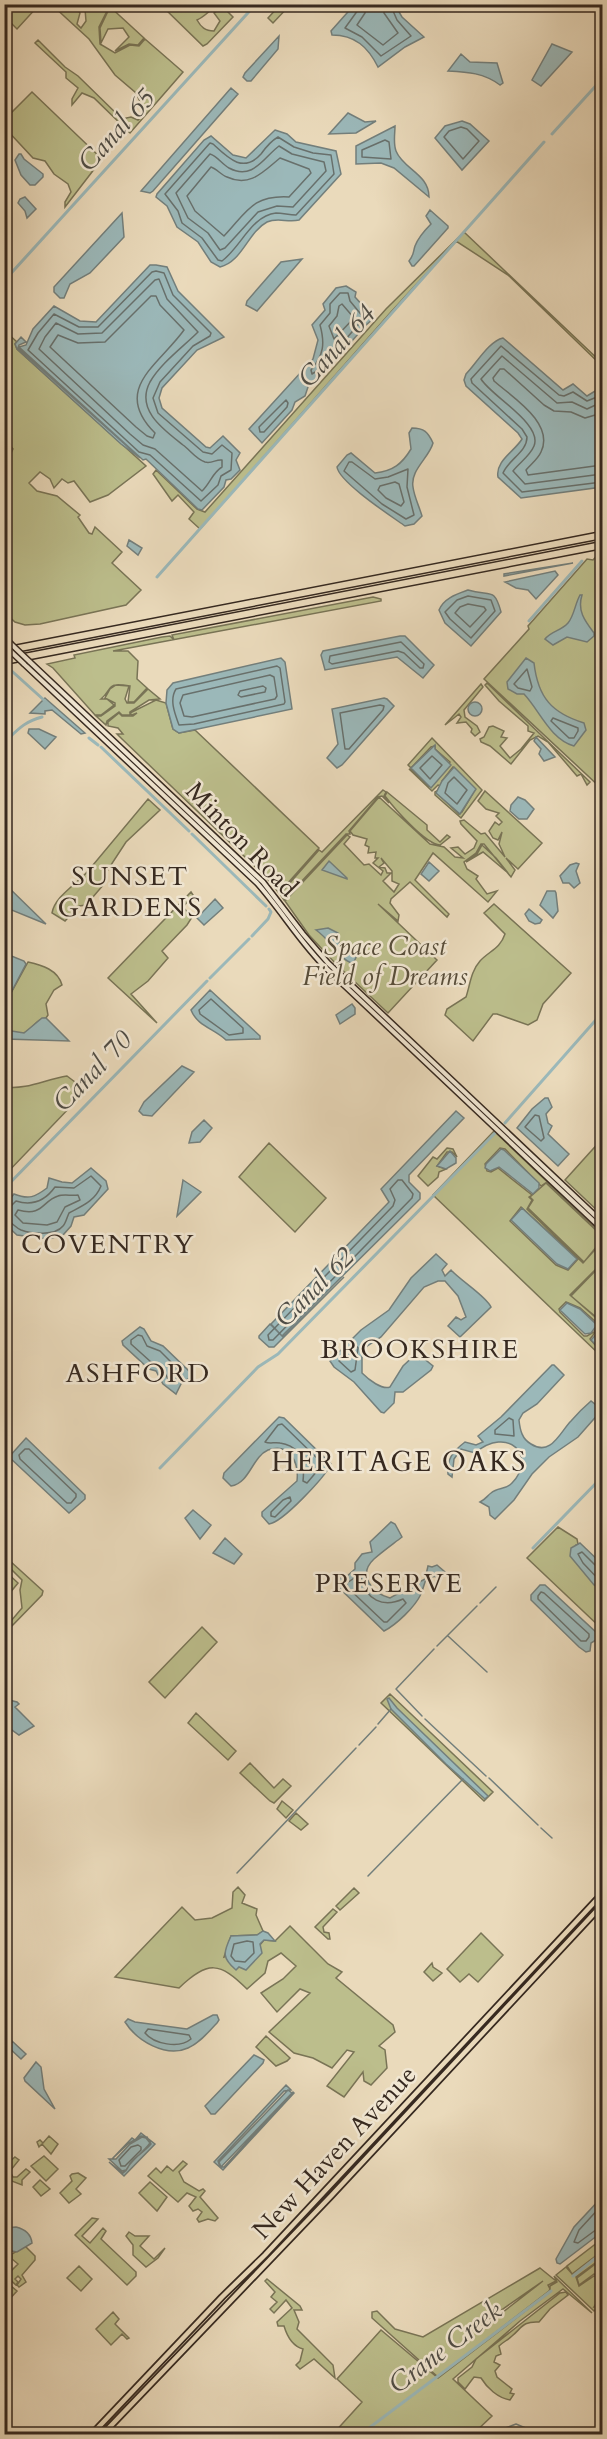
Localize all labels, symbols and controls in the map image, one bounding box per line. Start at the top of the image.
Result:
water label: Canal 65 [69,80,164,180]
water label: Canal 64 [289,296,384,396]
street label: Minton Road [178,774,306,905]
district label: SUNSET GARDENS [58,858,202,926]
park label: Space Coast Field of Dreams [302,929,468,994]
water label: Canal 70 [45,1022,141,1120]
district label: COVENTRY [21,1226,195,1263]
water label: Canal 62 [266,1239,363,1336]
district label: BROOKSHIRE [320,1331,520,1368]
district label: ASHFORD [65,1355,211,1392]
district label: HERITAGE OAKS [271,1443,527,1481]
district label: PRESERVE [315,1565,463,1602]
street label: New Haven Avenue [245,2058,424,2247]
water label: Crane Creek [381,2292,510,2402]

